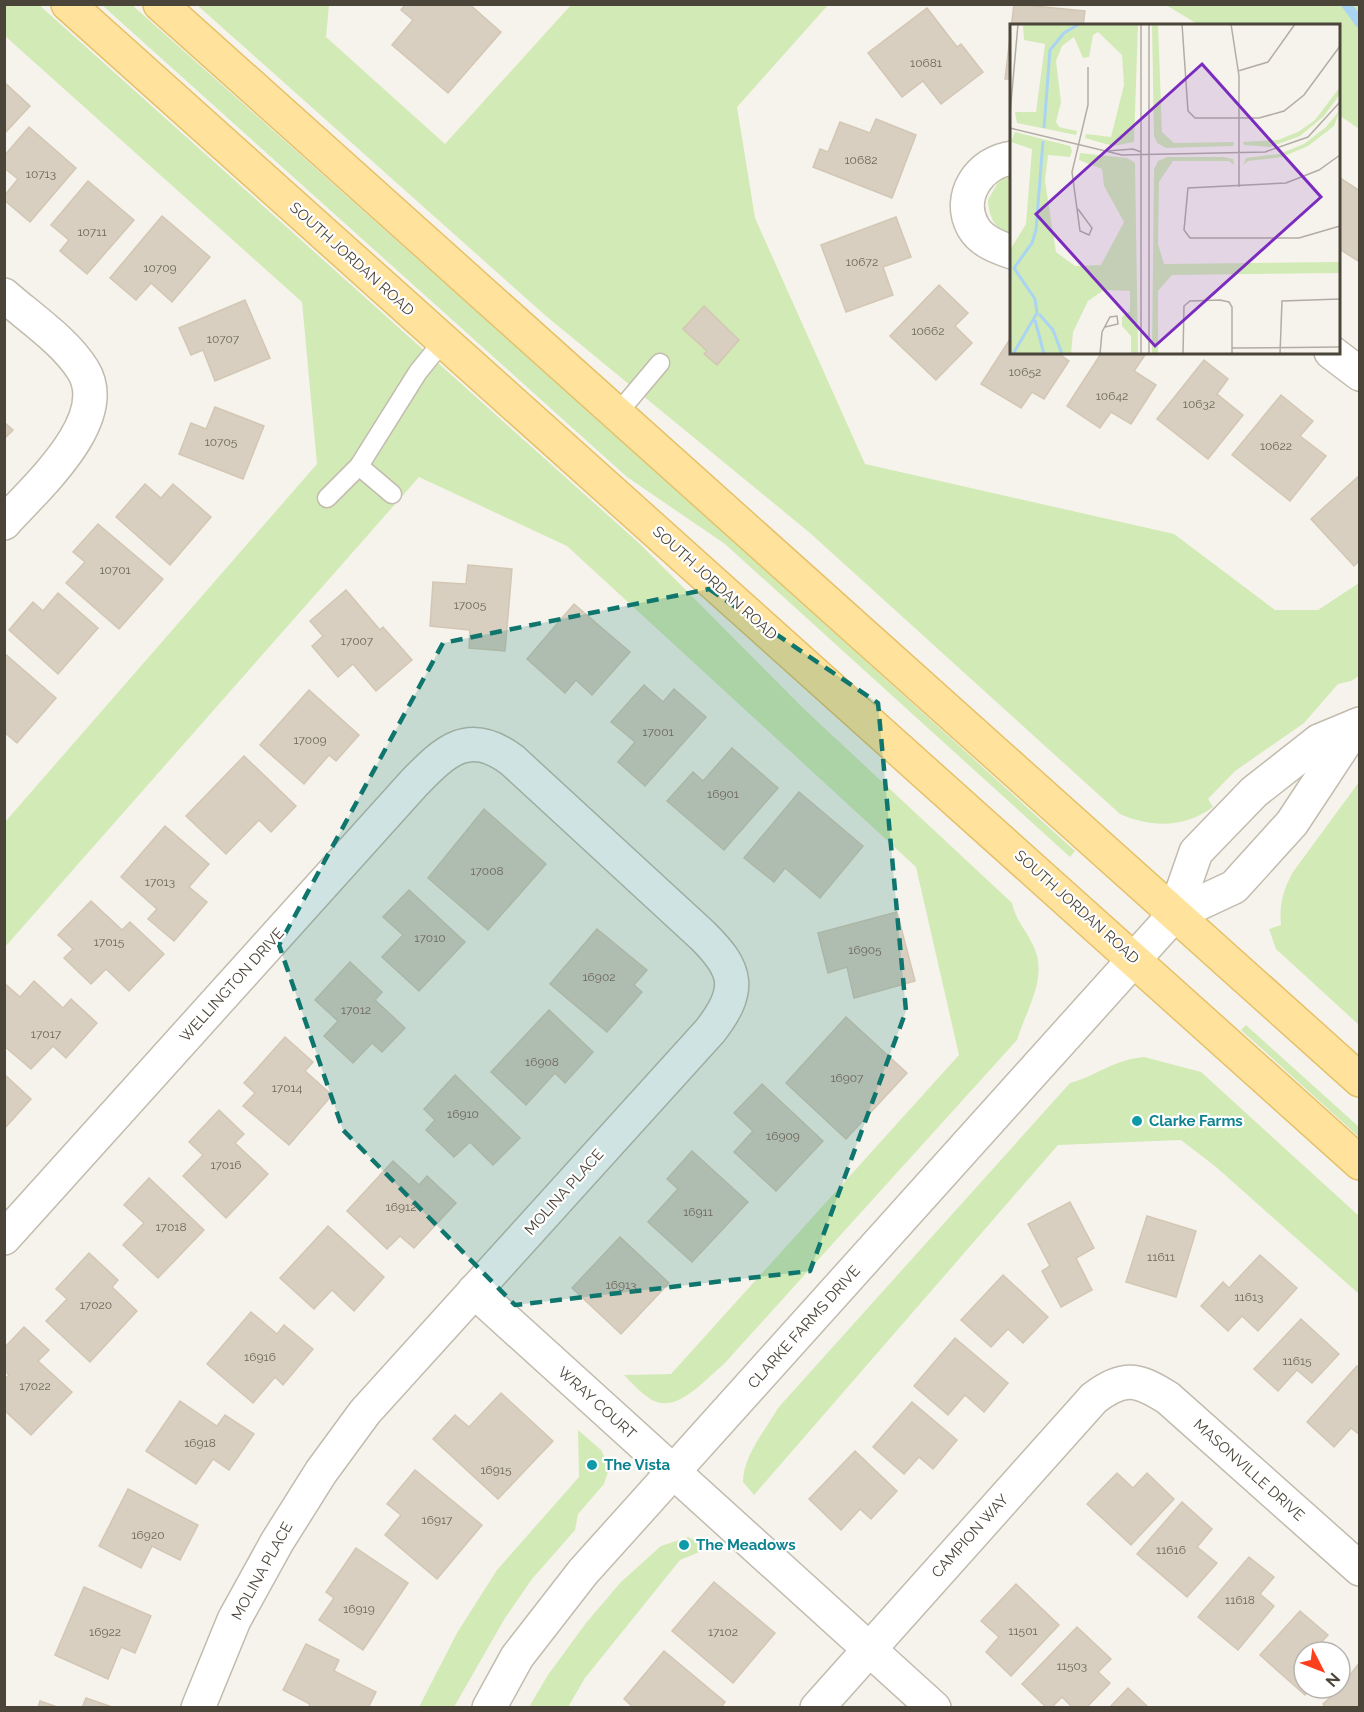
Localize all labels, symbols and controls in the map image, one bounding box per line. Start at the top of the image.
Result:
inset map [1010,24,1340,354]
house number: 10681 [910,56,942,70]
house number: 10682 [844,153,878,167]
house number: 10713 [26,167,56,181]
street label: SOUTH JORDAN ROAD [286,198,418,320]
house number: 10711 [77,225,107,239]
house number: 10672 [846,255,878,269]
house number: 10709 [143,261,177,275]
house number: 10662 [911,324,945,338]
house number: 10707 [207,332,240,346]
house number: 10652 [1009,365,1041,379]
house number: 10642 [1096,389,1128,403]
house number: 10632 [1183,397,1215,411]
house number: 10705 [205,435,238,449]
house number: 10622 [1260,439,1292,453]
street label: SOUTH JORDAN ROAD [649,522,781,644]
house number: 10701 [99,563,131,577]
house number: 17005 [454,598,487,612]
house number: 17007 [341,634,374,648]
house number: 17001 [642,725,674,739]
house number: 17009 [293,733,327,747]
house number: 16901 [707,787,739,801]
street label: SOUTH JORDAN ROAD [1011,846,1143,968]
house number: 17008 [470,864,504,878]
house number: 17013 [145,875,175,889]
street label: WELLINGTON DRIVE [176,924,288,1046]
house number: 17010 [414,931,446,945]
house number: 17015 [94,935,125,949]
house number: 16905 [848,943,882,957]
house number: 16902 [582,970,616,984]
house number: 17012 [341,1003,371,1017]
house number: 17017 [31,1027,62,1041]
house number: 16908 [525,1055,559,1069]
house number: 16907 [830,1071,864,1085]
house number: 17014 [272,1081,303,1095]
house number: 16910 [447,1107,479,1121]
place label: Clarke Farms [1149,1112,1243,1130]
marker: Clarke Farms [1130,1114,1144,1128]
house number: 16909 [766,1129,800,1143]
street label: MOLINA PLACE [521,1145,607,1239]
house number: 17016 [210,1158,242,1172]
house number: 16912 [386,1200,416,1214]
house number: 16911 [683,1205,713,1219]
house number: 17018 [155,1220,187,1234]
house number: 11611 [1147,1250,1175,1264]
street label: CLARKE FARMS DRIVE [744,1262,864,1392]
house number: 16913 [606,1278,636,1292]
house number: 11613 [1234,1290,1264,1304]
house number: 17020 [80,1298,112,1312]
house number: 16916 [244,1350,276,1364]
house number: 11615 [1282,1354,1312,1368]
street label: WRAY COURT [554,1363,640,1443]
house number: 17022 [19,1379,51,1393]
street label: MASONVILLE DRIVE [1190,1415,1308,1525]
house number: 16918 [184,1436,216,1450]
place label: The Vista [604,1456,671,1474]
marker: The Vista [585,1458,599,1472]
house number: 16915 [480,1463,512,1477]
street label: CAMPION WAY [928,1490,1012,1581]
house number: 16917 [422,1513,453,1527]
street label: MOLINA PLACE [228,1519,296,1623]
house number: 16920 [131,1528,165,1542]
place label: The Meadows [696,1536,796,1554]
marker: The Meadows [677,1538,691,1552]
house number: 11616 [1156,1543,1186,1557]
house number: 11618 [1225,1593,1255,1607]
house number: 16919 [343,1602,375,1616]
house number: 11501 [1008,1624,1038,1638]
house number: 16922 [89,1625,121,1639]
house number: 17102 [708,1625,738,1639]
north arrow [1292,1640,1352,1700]
house number: 11503 [1057,1659,1087,1673]
text: N [1322,1669,1344,1691]

